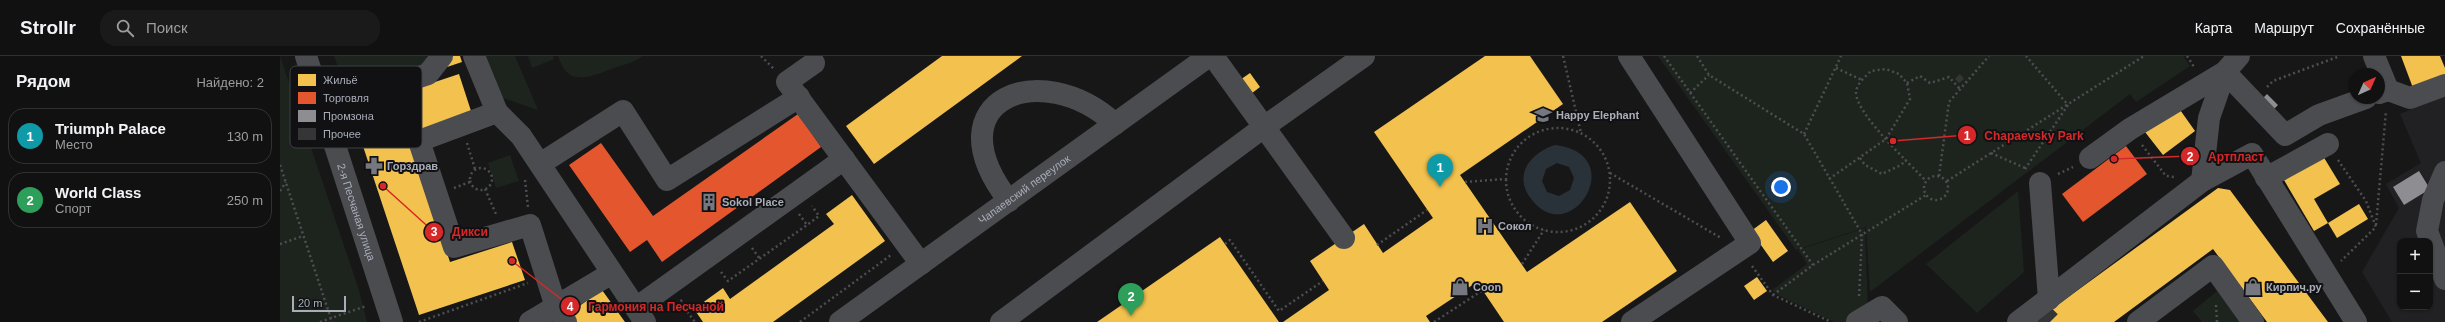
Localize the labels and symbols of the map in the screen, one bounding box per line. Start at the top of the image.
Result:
legend [290,66,422,148]
north arrow [2349,68,2385,104]
text: Жильё [323,74,358,86]
text: Торговля [323,92,369,104]
school or university icon: Happy Elephant [1533,105,1553,125]
place label: Happy Elephant [1556,109,1639,121]
text: Промзона [323,110,375,122]
callout: Chapaevsky Park [1957,123,2092,147]
text: Прочее [323,128,361,140]
text: 1 [1964,129,1971,143]
text: Chapaevsky Park [1984,129,2084,143]
callout: Артпласт [2180,144,2271,168]
text: 2 [2187,150,2194,164]
text: Артпласт [2208,150,2264,164]
street label: Чапаевский переулок [976,152,1072,226]
pin: 1 [1427,154,1453,187]
pharmacy icon: Горздрав [364,156,384,176]
place label: Горздрав [387,160,438,172]
street label: 2-я Песчаная улица [335,162,378,263]
your location [1771,177,1791,197]
building icon: Sokol Place [699,192,719,212]
place label: Sokol Place [722,196,784,208]
hospital icon: Сокол [1475,216,1495,236]
callout: Дикси [424,220,495,244]
place label: Сокол [1498,220,1531,232]
text: 3 [431,225,438,239]
text: Дикси [452,225,488,239]
shop icon: Coon [1450,277,1470,297]
shop icon: Кирпич.ру [2243,277,2263,297]
place label: Coon [1473,281,1501,293]
place label: Кирпич.ру [2266,281,2323,293]
pin: 2 [1118,283,1144,316]
scale bar [292,294,346,313]
callout: Гармония на Песчаной [560,294,732,318]
text: 4 [567,300,574,314]
text: Гармония на Песчаной [588,300,724,314]

